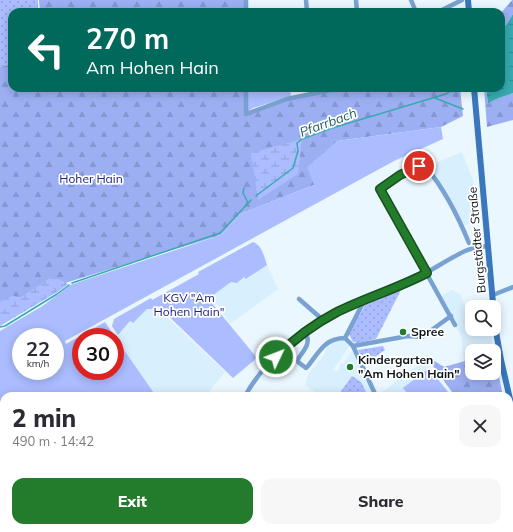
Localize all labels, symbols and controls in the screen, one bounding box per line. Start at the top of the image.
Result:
text: 270 m [86,21,169,56]
icon: left [20,24,72,76]
text: Am Hohen Hain [86,56,219,79]
water label: Pfarrbach [297,104,359,140]
pin [402,149,436,183]
icon: arrive [408,155,430,177]
park label: Hoher Hain [59,171,123,186]
street label: Burgstädter Straße [464,186,489,294]
park label: KGV "Am Hohen Hain" [154,290,224,319]
map controls [465,300,501,380]
button: search [465,300,501,336]
place label: Spree [411,324,444,339]
marker: Spree [398,327,408,337]
speed limit sign: 30 [72,328,124,380]
text: 22 [26,336,50,361]
position arrow [255,336,297,378]
button: layers [465,344,501,380]
place label: Kindergarten "Am Hohen Hain" [358,352,460,381]
text: km/h [27,357,49,370]
marker: Kindergarten "Am Hohen Hain" [345,362,355,372]
text: 2 min [12,403,76,433]
button: close [459,405,501,447]
text: 490 m · 14:42 [12,433,94,449]
button: Exit [12,478,253,524]
button: Share [261,478,501,524]

